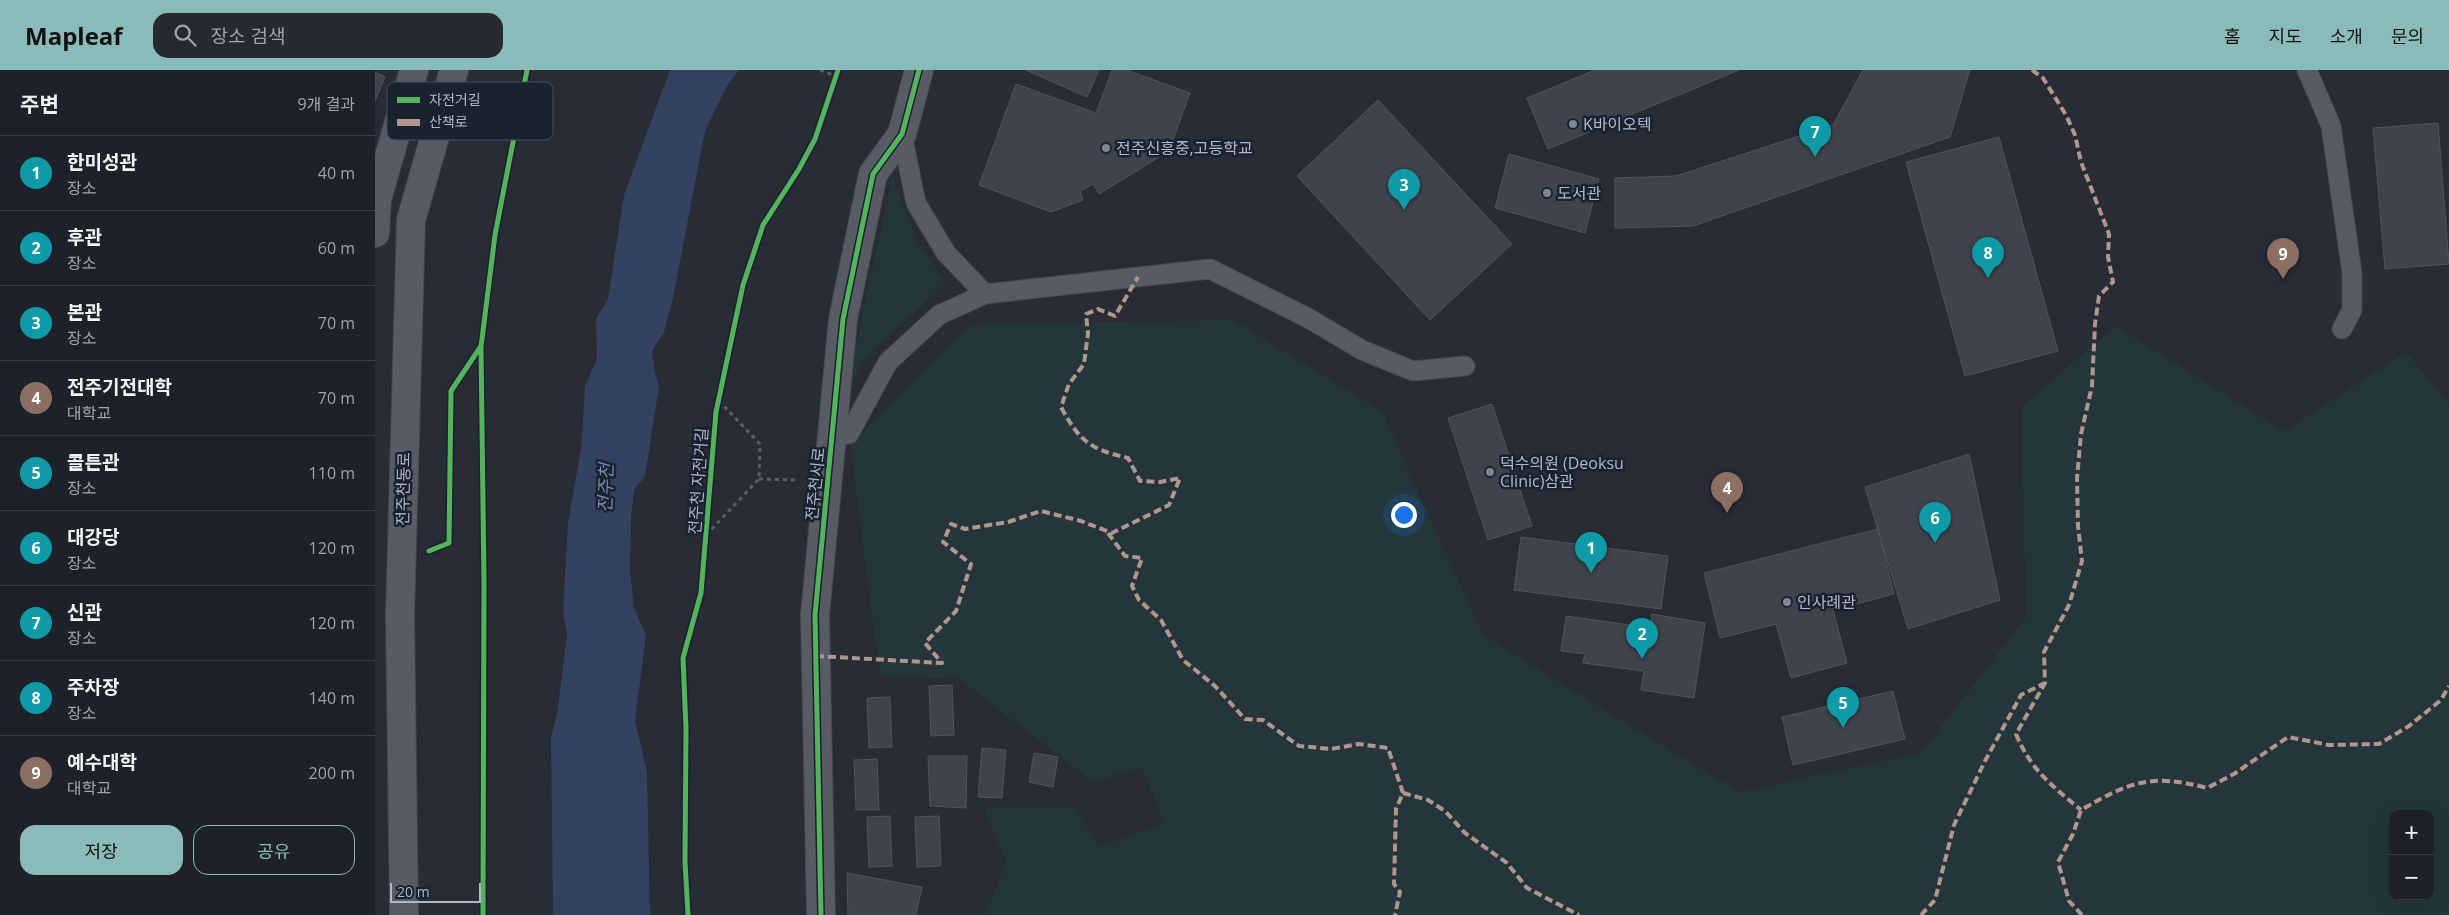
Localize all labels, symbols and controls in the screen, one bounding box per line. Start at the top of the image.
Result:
search box [153,13,503,58]
text: Mapleaf [25,19,123,52]
icon: search [171,21,199,49]
text: 장소 검색 [211,23,285,49]
text: 홈 [2224,24,2241,48]
text: 지도 [2269,24,2302,48]
text: 소개 [2330,24,2363,48]
text: 문의 [2391,24,2424,48]
legend [387,82,553,140]
text: 주변 [20,90,59,118]
text: 자전거길 [429,90,481,109]
text: 9개 결과 [298,93,355,115]
text: 산책로 [429,112,468,131]
place label: K바이오텍 [1583,113,1652,135]
pin: 7 [1799,116,1831,157]
marker: K바이오텍 [1567,118,1579,130]
place label: 전주신흥중,고등학교 [1116,137,1253,159]
marker: 전주신흥중,고등학교 [1100,142,1112,154]
text: 한미성관 [67,149,137,175]
text: 1 [31,162,41,184]
text: 40 m [318,162,355,184]
pin: 3 [1388,169,1420,210]
text: 장소 [67,177,96,199]
place label: 도서관 [1557,182,1601,204]
marker: 도서관 [1541,187,1553,199]
text: 후관 [67,224,102,250]
text: 2 [31,237,41,259]
text: 60 m [318,237,355,259]
pin: 8 [1972,237,2004,278]
pin: 9 [2267,238,2299,279]
text: 장소 [67,252,96,274]
text: 본관 [67,299,102,325]
text: 3 [31,312,41,334]
text: 70 m [318,312,355,334]
text: 장소 [67,327,96,349]
text: 전주기전대학 [67,374,172,400]
text: 4 [31,387,41,409]
text: 70 m [318,387,355,409]
text: 대학교 [67,402,111,424]
street label: 전주천 자전거길 [683,427,713,535]
street label: 전주천서로 [800,446,830,522]
text: 콜튼관 [67,449,119,475]
street label: 전주천동로 [391,452,415,526]
place label: 덕수의원 (Deoksu Clinic)삼관 [1500,452,1624,492]
water label: 전주천 [592,460,618,513]
text: 5 [31,462,41,484]
text: 110 m [309,462,355,484]
marker: 덕수의원 (Deoksu Clinic)삼관 [1484,466,1496,478]
pin: 4 [1711,472,1743,513]
text: 장소 [67,477,96,499]
your location [1391,502,1417,528]
pin: 6 [1919,502,1951,543]
text: 대강당 [67,524,119,550]
pin: 1 [1575,532,1607,573]
text: 6 [31,537,41,559]
text: 120 m [309,537,355,559]
text: 장소 [67,552,96,574]
place label: 인사례관 [1797,591,1856,613]
marker: 인사례관 [1781,596,1793,608]
text: 신관 [67,599,102,625]
text: 7 [31,612,41,634]
text: 120 m [309,612,355,634]
pin: 2 [1626,618,1658,659]
text: 장소 [67,627,96,649]
text: 주차장 [67,674,119,700]
text: 8 [31,687,41,709]
text: 140 m [309,687,355,709]
pin: 5 [1827,687,1859,728]
text: 장소 [67,702,96,724]
text: 예수대학 [67,749,137,775]
text: 9 [31,762,41,784]
text: 200 m [309,762,355,784]
text: 대학교 [67,777,111,799]
map controls [2389,810,2434,900]
button: + [2389,810,2434,855]
button: 저장 [20,825,183,875]
button: 공유 [193,825,355,875]
button: − [2389,855,2434,900]
scale bar [390,880,481,903]
text: 20 m [397,882,430,901]

